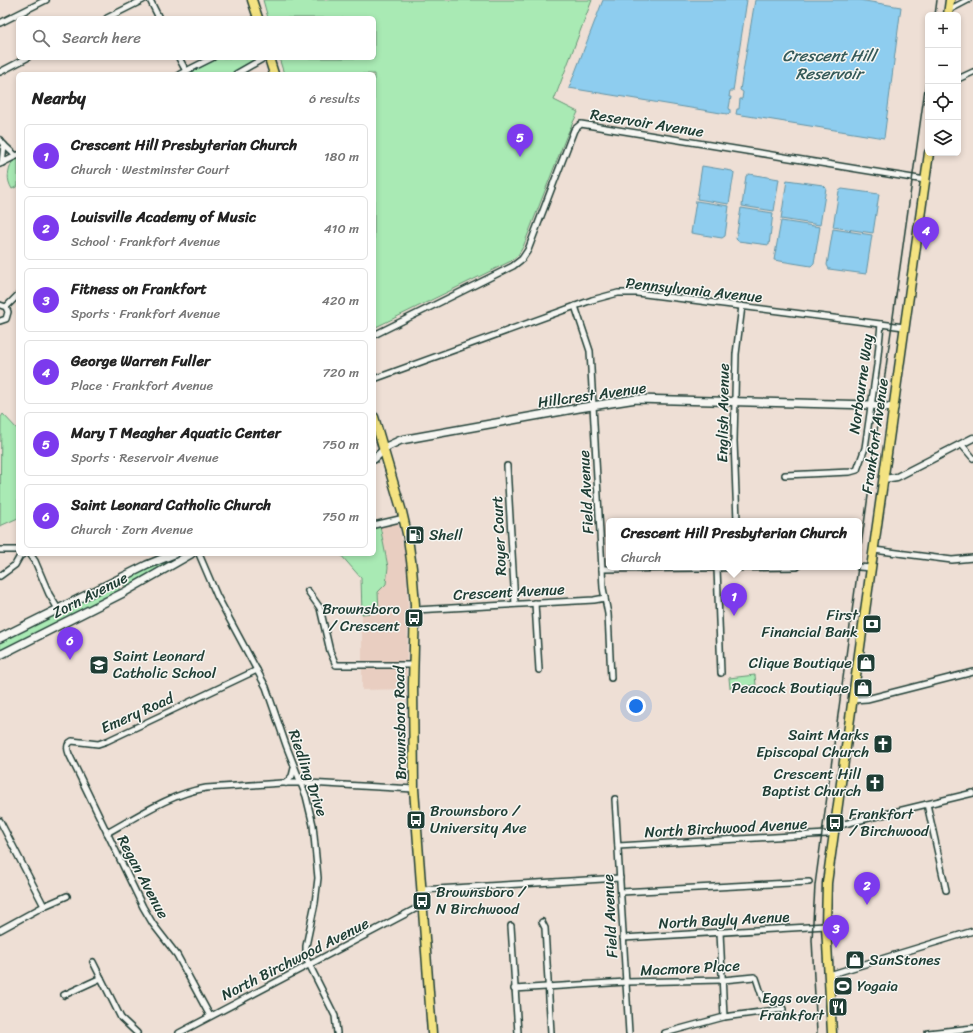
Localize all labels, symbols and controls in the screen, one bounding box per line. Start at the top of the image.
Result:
map controls [925,12,961,156]
button: + [925,12,961,48]
search box [16,16,376,60]
text: Search here [62,25,141,51]
icon: search [30,27,52,49]
water label: Crescent Hill Reservoir [783,41,879,88]
button: − [925,48,961,84]
text: Nearby [32,83,86,113]
button: locate [925,84,961,120]
text: 6 results [309,87,360,110]
street label: Reservoir Avenue [588,101,706,145]
button: layers [925,120,961,156]
pin: 5 [507,124,533,157]
text: Crescent Hill Presbyterian Church [71,132,297,158]
text: 1 [43,145,49,168]
text: 180 m [324,145,359,168]
text: Church · Westminster Court [71,158,229,181]
text: Louisville Academy of Music [71,204,256,230]
text: 2 [42,217,50,240]
text: 410 m [324,217,359,240]
pin: 4 [913,217,939,250]
text: School · Frankfort Avenue [71,230,220,253]
street label: Pennsylvania Avenue [624,270,764,310]
text: Fitness on Frankfort [71,276,207,302]
text: 3 [42,289,50,312]
text: 420 m [322,289,359,312]
text: Sports · Frankfort Avenue [71,302,220,325]
street label: Norbourne Way [841,332,881,436]
text: George Warren Fuller [71,348,210,374]
text: 4 [42,361,50,384]
text: 720 m [322,361,359,384]
street label: English Avenue [709,363,737,463]
text: Place · Frankfort Avenue [71,374,213,397]
street label: Hillcrest Avenue [536,374,648,415]
street label: Frankfort Avenue [854,376,896,495]
text: Mary T Meagher Aquatic Center [71,420,281,446]
text: 5 [42,433,50,456]
text: 750 m [322,433,359,456]
text: Sports · Reservoir Avenue [71,446,219,469]
street label: Field Avenue [571,449,601,535]
text: Saint Leonard Catholic Church [71,492,271,518]
street label: Royer Court [484,495,514,577]
text: 6 [42,505,50,528]
text: 750 m [322,505,359,528]
text: Church · Zorn Avenue [71,518,193,541]
popup [606,518,862,570]
text: Crescent Hill Presbyterian Church [621,520,847,546]
place label: Shell [429,522,463,548]
fuel station icon: Shell [404,524,426,546]
text: Church [621,546,661,569]
street label: Zorn Avenue [47,565,133,625]
street label: Crescent Avenue [453,576,566,608]
pin: 1 [721,583,747,616]
place label: Brownsboro / Crescent [322,596,401,639]
place label: First Financial Bank [762,602,859,645]
bus stop icon: Brownsboro / Crescent [403,607,425,629]
bank icon: First Financial Bank [861,613,883,635]
pin: 6 [57,627,83,660]
place label: Saint Leonard Catholic School [113,643,217,686]
place label: Clique Boutique [749,650,852,676]
shop icon: Clique Boutique [855,652,877,674]
school or university icon: Saint Leonard Catholic School [88,654,110,676]
street label: Brownsboro Road [386,665,414,780]
place label: Peacock Boutique [732,675,849,701]
shop icon: Peacock Boutique [852,677,874,699]
street label: Emery Road [96,685,179,741]
your location [626,696,646,716]
place label: Saint Marks Episcopal Church [756,722,869,765]
street label: Riedling Drive [281,726,335,820]
church icon: Saint Marks Episcopal Church [872,733,894,755]
place label: Crescent Hill Baptist Church [762,761,862,804]
church icon: Crescent Hill Baptist Church [864,772,886,794]
place label: Brownsboro / University Ave [430,798,527,841]
place label: Frankfort / Birchwood [849,801,930,844]
bus stop icon: Brownsboro / University Ave [405,809,427,831]
street label: North Birchwood Avenue [644,811,809,845]
bus stop icon: Frankfort / Birchwood [824,812,846,834]
street label: Regan Avenue [110,830,176,924]
pin: 2 [854,872,880,905]
street label: Field Avenue [595,873,625,959]
place label: Brownsboro / N Birchwood [436,879,527,922]
bus stop icon: Brownsboro / N Birchwood [411,890,433,912]
street label: North Bayly Avenue [658,904,790,936]
street label: North Birchwood Avenue [216,910,374,1008]
pin: 3 [823,915,849,948]
place label: SunStones [869,947,941,973]
shop icon: SunStones [844,949,866,971]
street label: Macmore Place [639,952,741,984]
place label: Yogaia [857,973,899,999]
sports icon: Yogaia [832,975,854,997]
place label: Eggs over Frankfort [760,985,825,1028]
restaurant icon: Eggs over Frankfort [827,996,849,1018]

